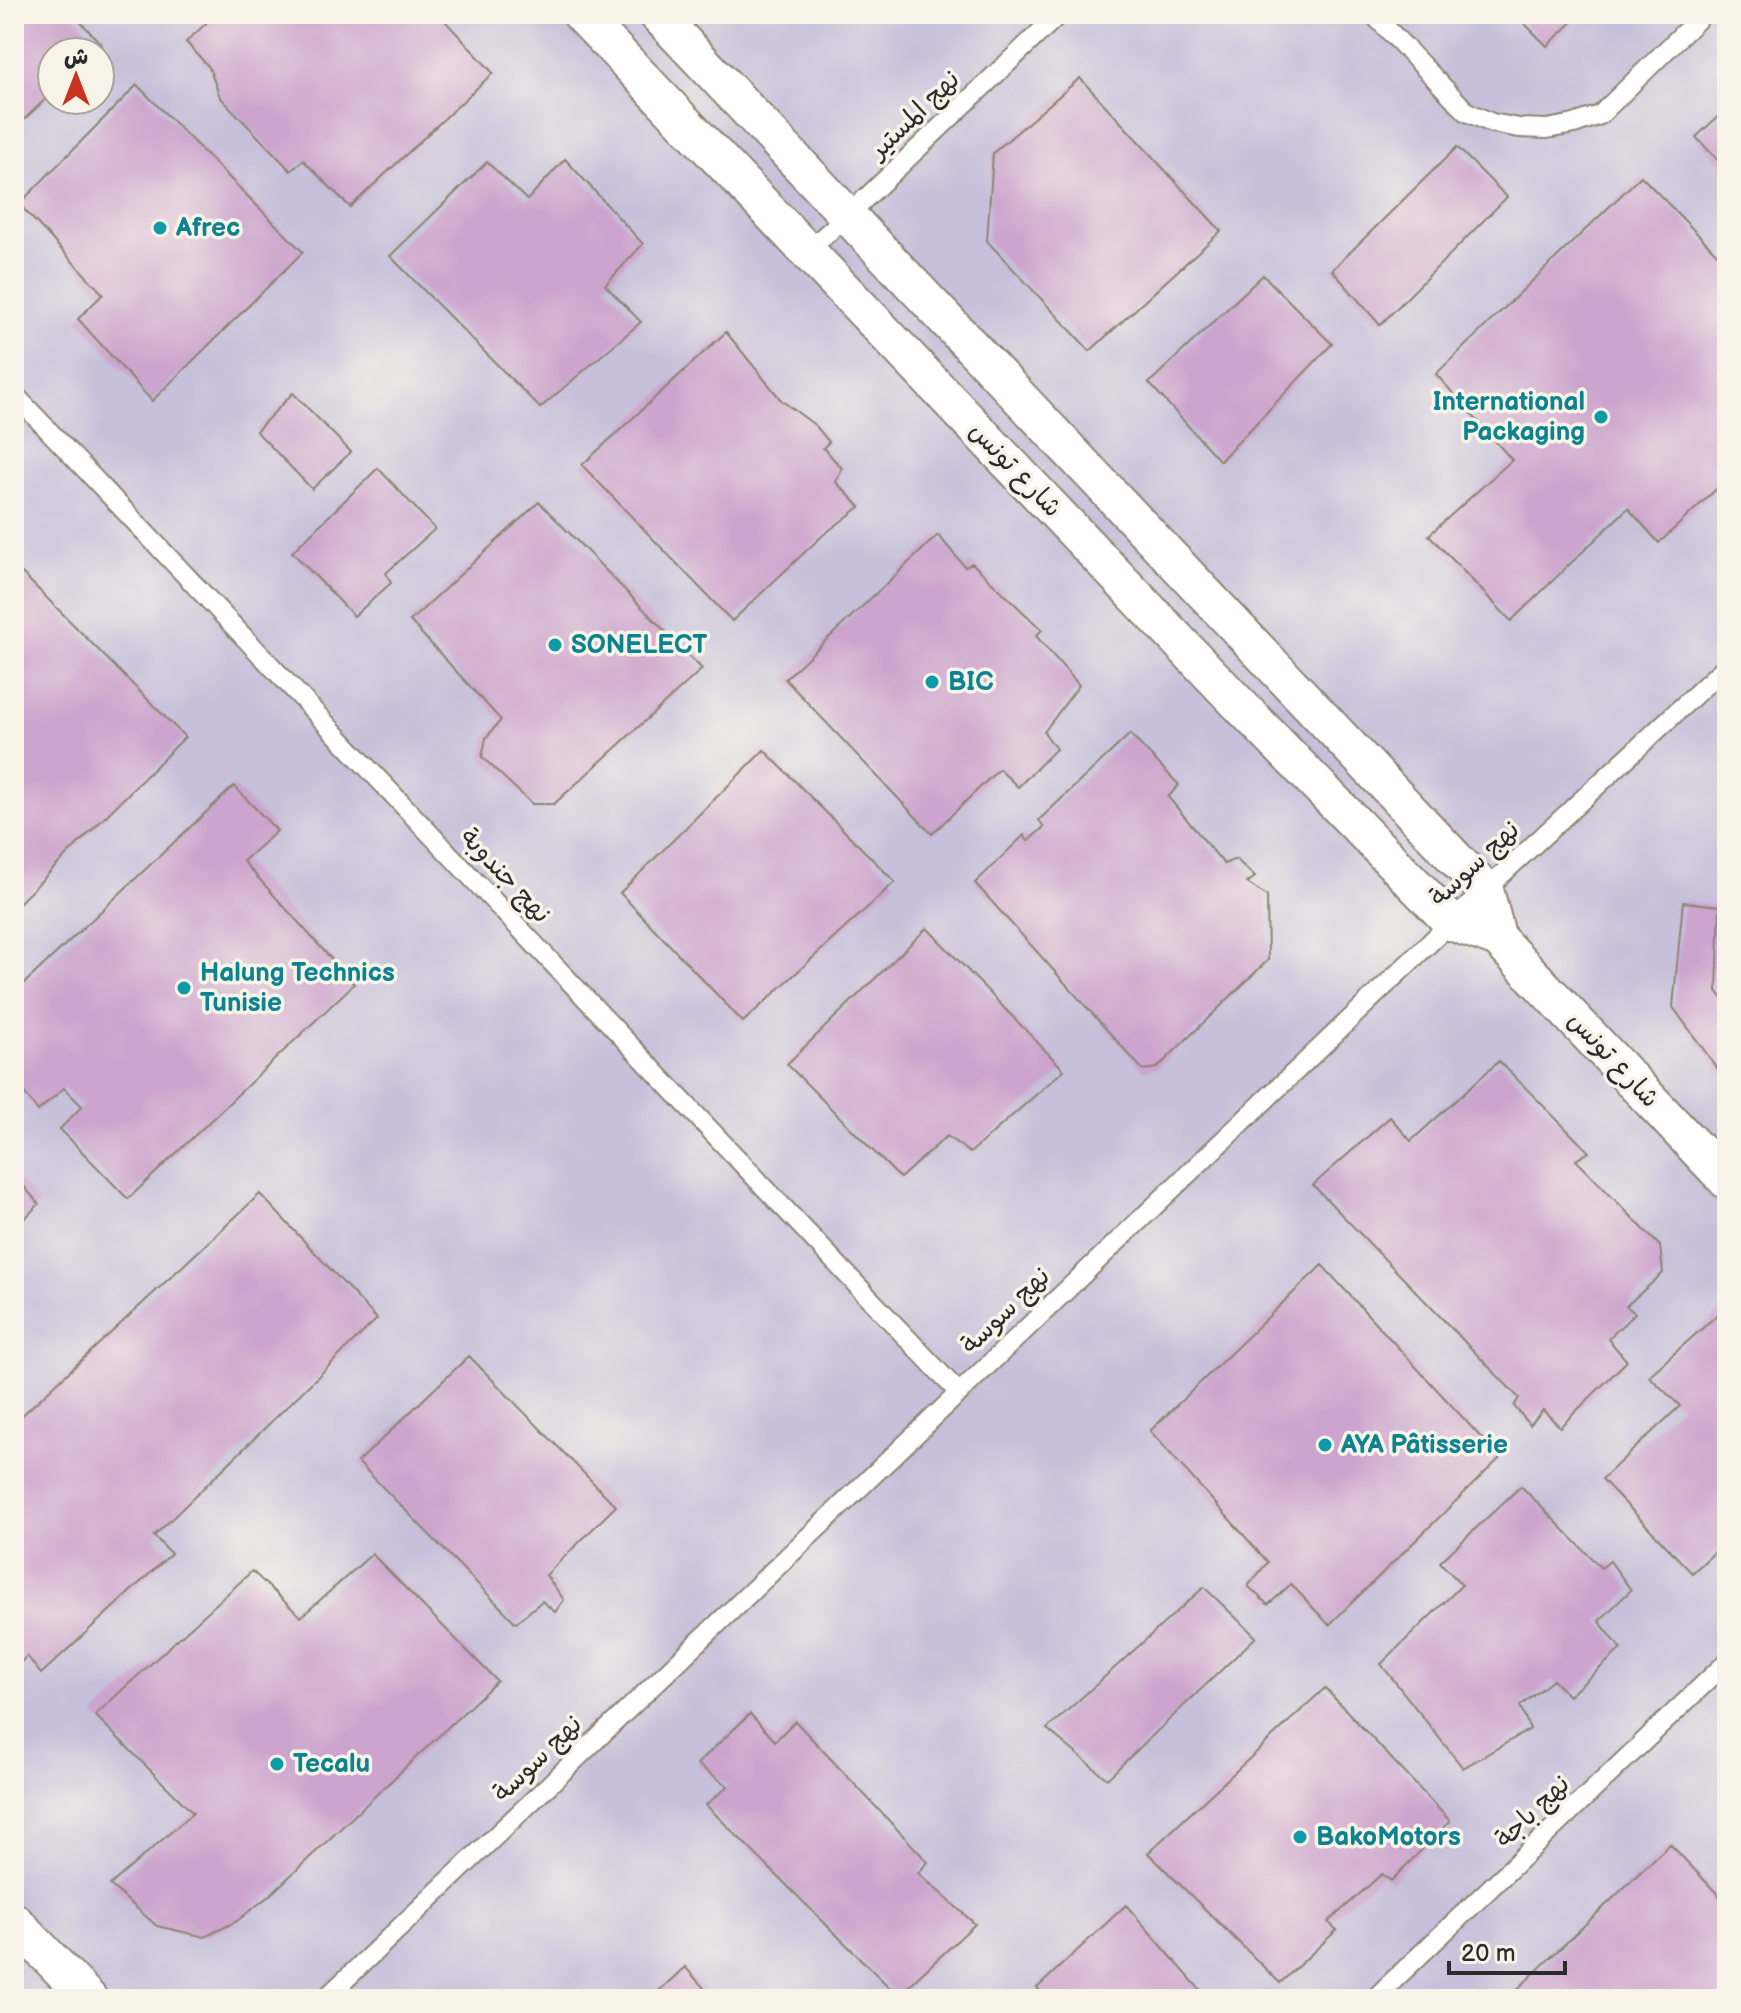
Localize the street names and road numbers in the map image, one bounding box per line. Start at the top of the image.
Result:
street label: نهج المستير [862,64,968,168]
street label: شارع تونس [961,416,1068,525]
street label: نهج سوسة [1424,815,1527,914]
street label: نهج جندوبة [453,822,557,931]
street label: شارع تونس [1560,1006,1665,1115]
street label: نهج سوسة [955,1261,1058,1362]
street label: نهج سوسة [487,1709,590,1810]
street label: نهج باجة [1489,1769,1578,1856]

